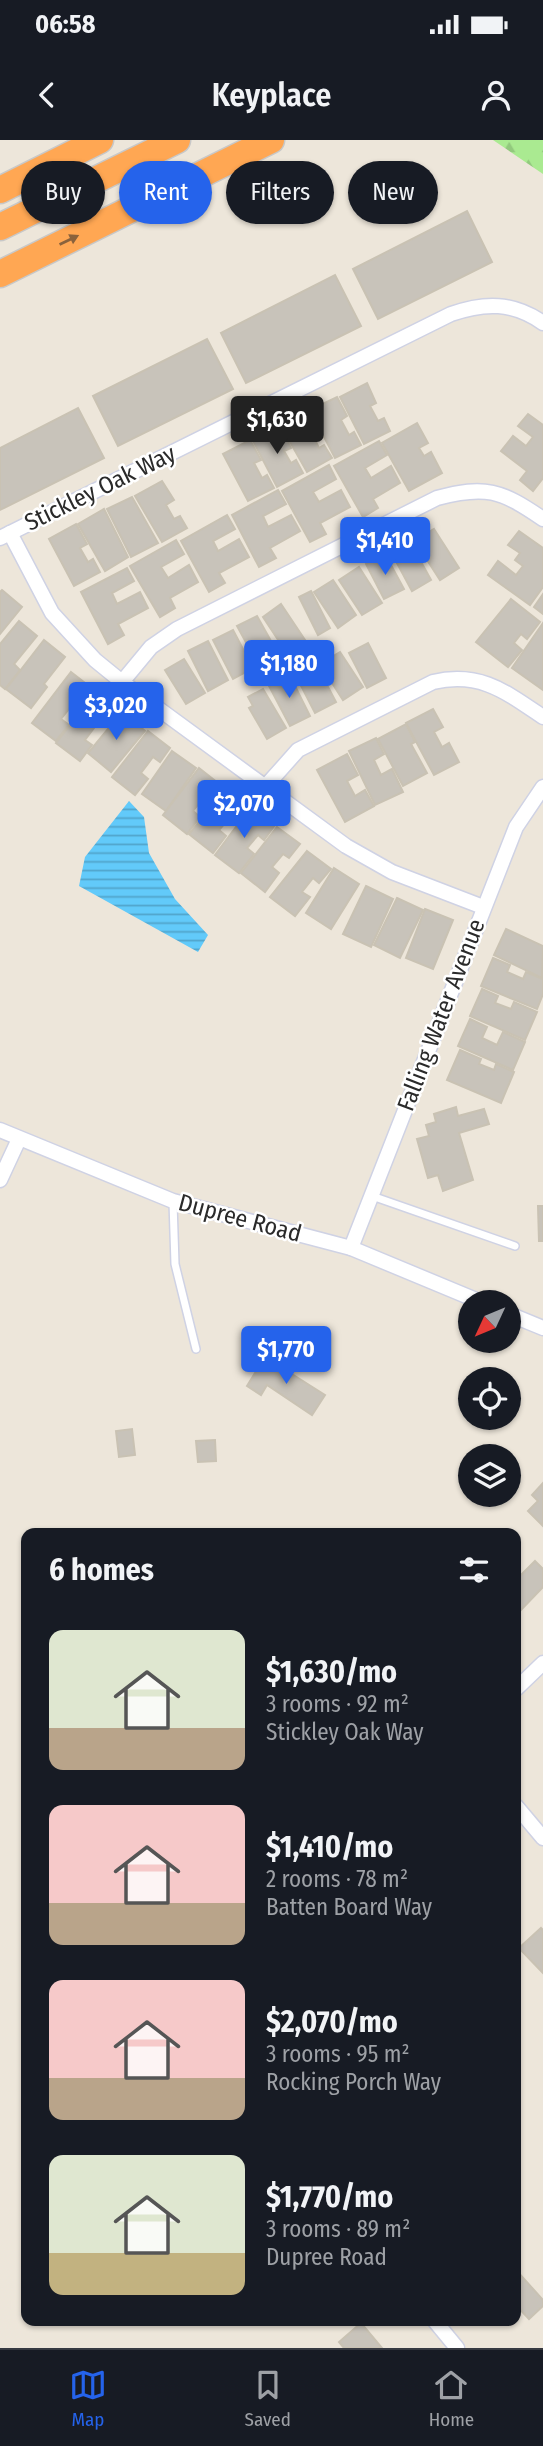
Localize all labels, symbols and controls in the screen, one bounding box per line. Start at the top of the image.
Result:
text: 06:58 [35,9,95,40]
icon: back [28,76,66,114]
text: Keyplace [212,76,331,114]
icon: person [477,76,515,114]
chip: Buy [21,161,105,224]
chip: Rent [119,161,212,224]
chip: Filters [226,161,334,224]
chip: New [348,161,438,224]
one-way arrow [59,234,79,245]
pin: $1,630 [220,396,334,456]
text: $1,630 [247,405,307,433]
street label: Stickley Oak Way [20,439,180,537]
pin: $1,410 [328,518,442,577]
text: $1,410 [356,526,414,554]
pin: $1,180 [232,640,346,700]
text: $1,180 [260,649,318,677]
pin: $3,020 [59,682,173,742]
text: $3,020 [85,691,147,719]
pin: $2,070 [187,780,301,840]
text: $2,070 [213,789,275,817]
street label: Falling Water Avenue [391,915,491,1115]
street label: Dupree Road [175,1188,305,1248]
north arrow [458,1290,522,1353]
map controls [458,1290,521,1507]
pin: $1,770 [229,1326,343,1386]
text: $1,770 [257,1335,315,1363]
button: locate [458,1367,521,1430]
button: layers [458,1444,521,1507]
icon: filters [455,1551,493,1589]
text: 6 homes [49,1552,154,1588]
text: $1,630/mo [266,1654,397,1690]
icon: home [105,1658,189,1742]
text: 3 rooms · 92 m² [266,1690,409,1718]
text: Stickley Oak Way [266,1718,424,1746]
text: $1,410/mo [266,1829,393,1865]
icon: home [105,1833,189,1917]
text: 2 rooms · 78 m² [266,1865,408,1893]
text: Batten Board Way [266,1893,432,1921]
text: $2,070/mo [266,2004,398,2040]
icon: home [105,2008,189,2092]
text: 3 rooms · 95 m² [266,2040,410,2068]
text: Rocking Porch Way [266,2068,441,2096]
text: $1,770/mo [266,2179,393,2215]
icon: home [105,2183,189,2267]
text: 3 rooms · 89 m² [266,2215,410,2243]
text: Dupree Road [266,2243,387,2271]
tab: Map [69,2366,107,2431]
tab: Saved [245,2366,291,2431]
tab: Home [429,2366,474,2431]

